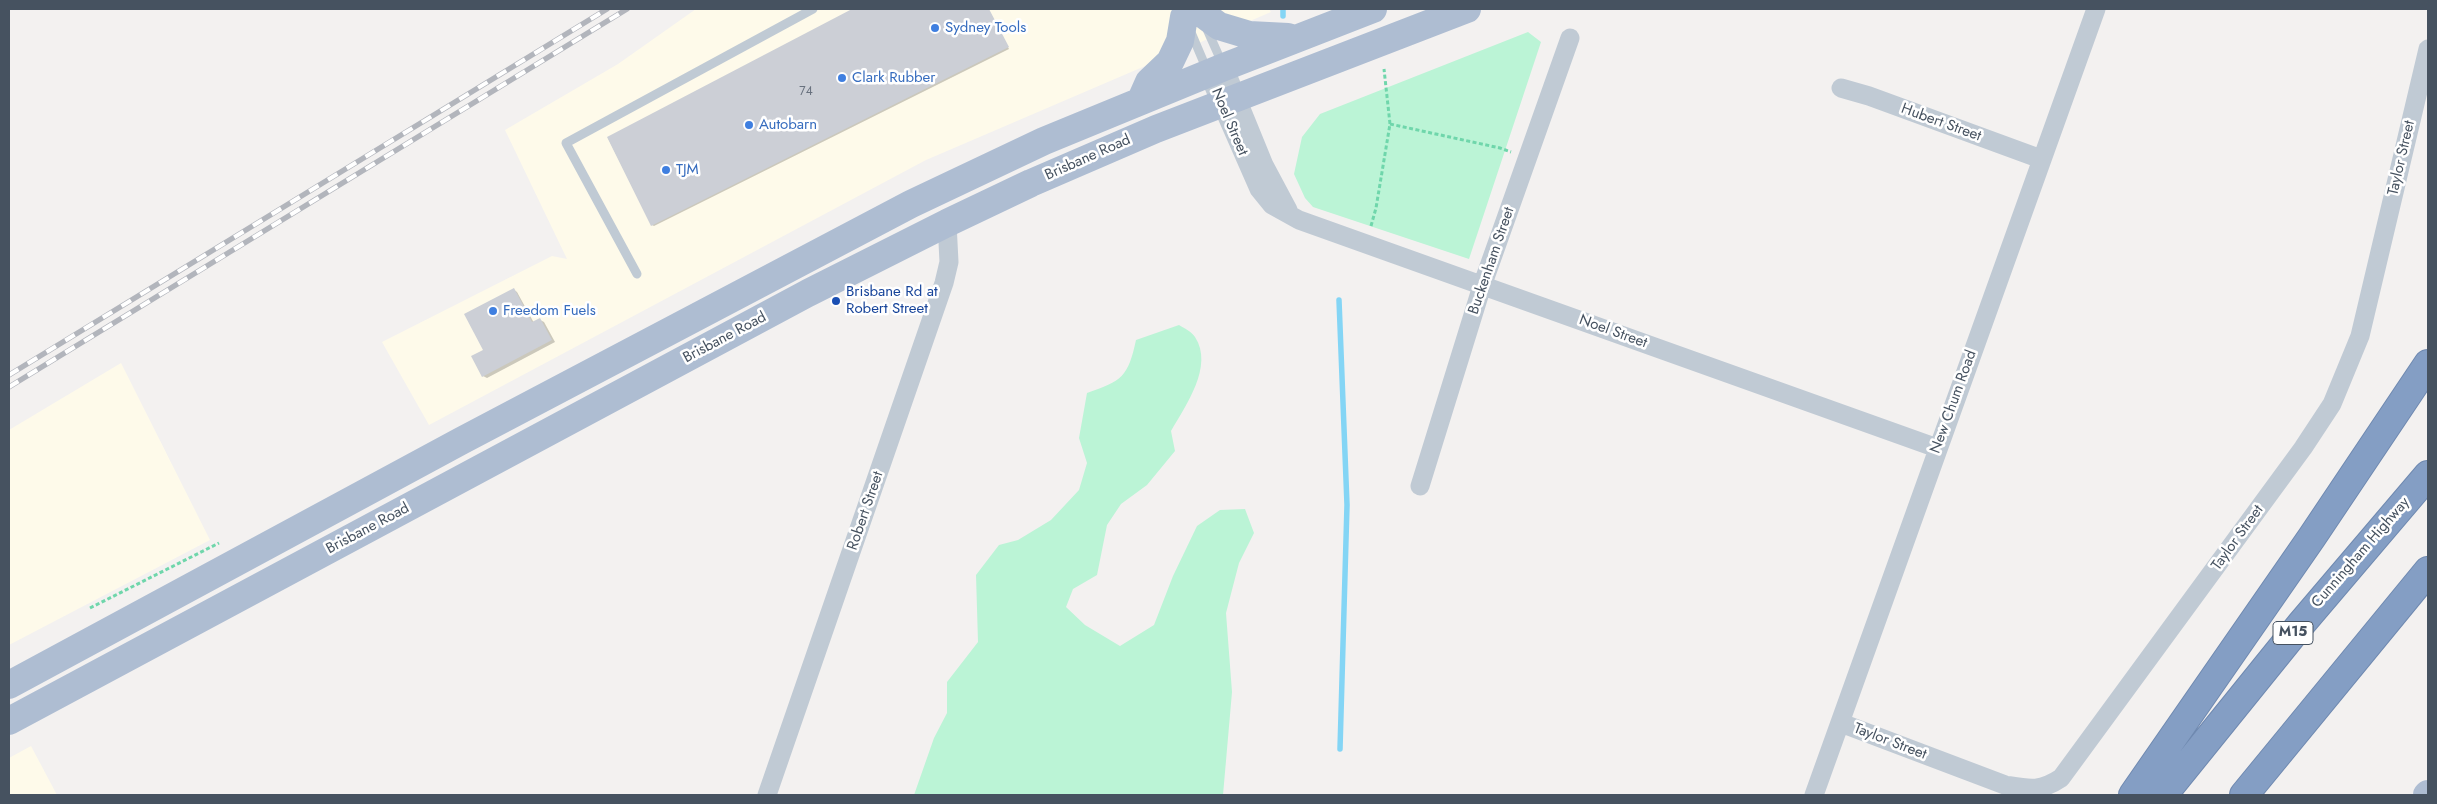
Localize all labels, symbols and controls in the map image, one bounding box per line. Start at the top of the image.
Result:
place label: Sydney Tools [945,19,1026,37]
marker: Sydney Tools [929,22,941,34]
place label: Clark Rubber [852,69,935,87]
marker: Clark Rubber [836,72,848,84]
house number: 74 [799,85,813,99]
street label: Noel Street [1207,86,1251,158]
street label: Hubert Street [1898,100,1984,146]
place label: Autobarn [759,116,817,134]
marker: Autobarn [743,119,755,131]
street label: Taylor Street [2385,119,2419,197]
street label: Brisbane Road [1042,131,1134,185]
place label: TJM [676,161,699,179]
marker: TJM [660,164,672,176]
street label: Buckenham Street [1465,205,1519,317]
place label: Brisbane Rd at Robert Street [846,283,938,318]
marker: Brisbane Rd at Robert Street [830,295,842,307]
place label: Freedom Fuels [503,302,596,320]
marker: Freedom Fuels [487,305,499,317]
street label: Brisbane Road [680,309,770,367]
street label: Noel Street [1576,311,1650,353]
street label: New Chum Road [1927,348,1981,456]
street label: Robert Street [844,469,888,553]
street label: Cunningham Highway [2308,494,2414,612]
street label: Brisbane Road [323,500,413,558]
street label: Taylor Street [2208,502,2268,574]
road number: M15 [2273,622,2313,644]
street label: Taylor Street [1851,720,1929,764]

